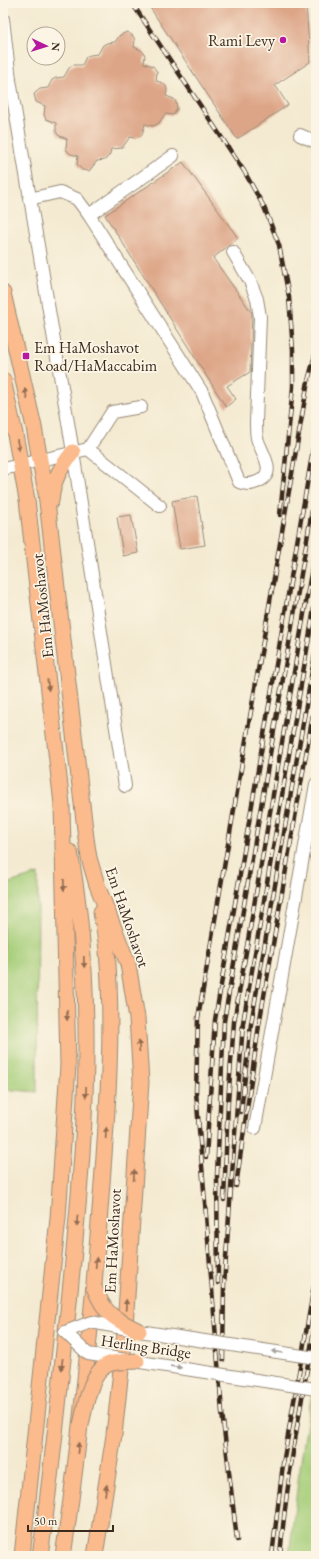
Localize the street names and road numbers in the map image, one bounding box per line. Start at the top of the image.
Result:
street label: Em HaMoshavot [27,553,58,659]
street label: Em HaMoshavot [100,864,155,970]
street label: Em HaMoshavot [99,1188,126,1294]
street label: Herling Bridge [99,1330,192,1363]

